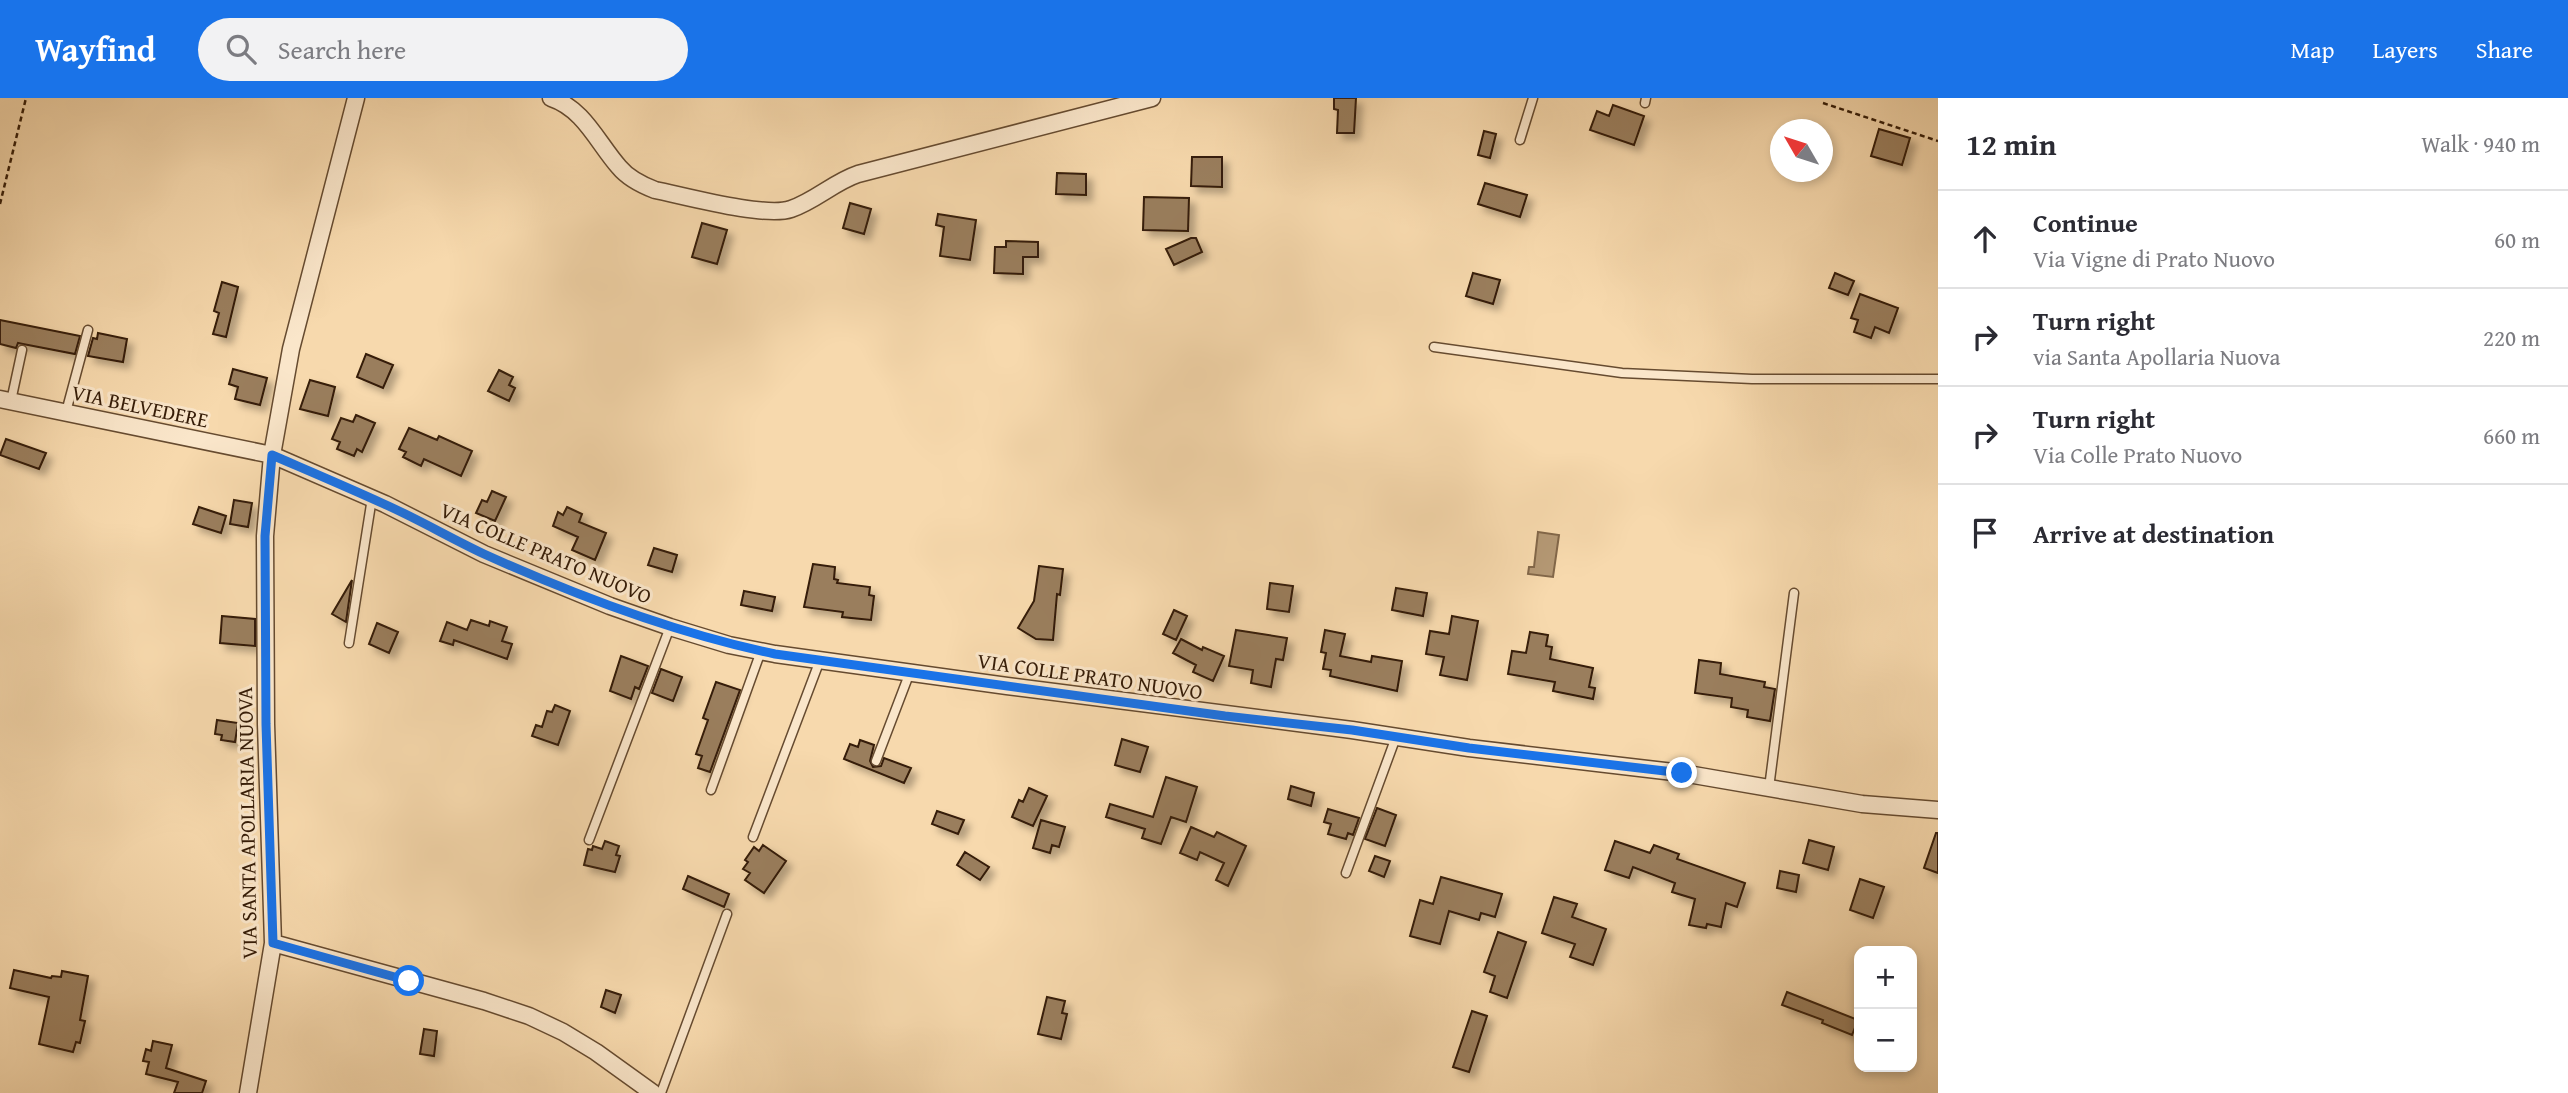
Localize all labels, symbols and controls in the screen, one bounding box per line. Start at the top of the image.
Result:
search box [198,18,688,81]
text: Wayfind [35,25,156,73]
icon: search [222,30,260,68]
text: Search here [278,30,406,69]
text: Map [2291,32,2334,67]
text: Layers [2372,32,2438,67]
text: Share [2476,32,2533,67]
north arrow [1770,119,1833,182]
text: 12 min [1966,122,2056,166]
text: Walk · 940 m [2421,127,2540,160]
text: Continue [2033,203,2138,242]
icon: ahead [1966,220,2004,258]
text: 60 m [2494,223,2540,256]
text: Via Vigne di Prato Nuovo [2033,242,2275,275]
text: Turn right [2033,301,2155,340]
icon: right [1966,318,2004,356]
text: 220 m [2483,321,2540,354]
text: via Santa Apollaria Nuova [2033,340,2280,373]
street label: VIA BELVEDERE [69,376,212,436]
text: Turn right [2033,399,2155,438]
icon: right [1966,416,2004,454]
text: 660 m [2483,419,2540,452]
text: Via Colle Prato Nuovo [2033,438,2242,471]
street label: VIA COLLE PRATO NUOVO [435,494,657,612]
icon: arrive [1966,514,2004,552]
text: Arrive at destination [2033,514,2274,553]
street label: VIA COLLE PRATO NUOVO [975,645,1205,707]
street label: VIA SANTA APOLLARIA NUOVA [229,686,265,959]
route end [1666,757,1697,788]
map controls [1854,946,1917,1072]
button: + [1854,946,1917,1009]
route start [393,965,424,996]
button: − [1854,1009,1917,1072]

